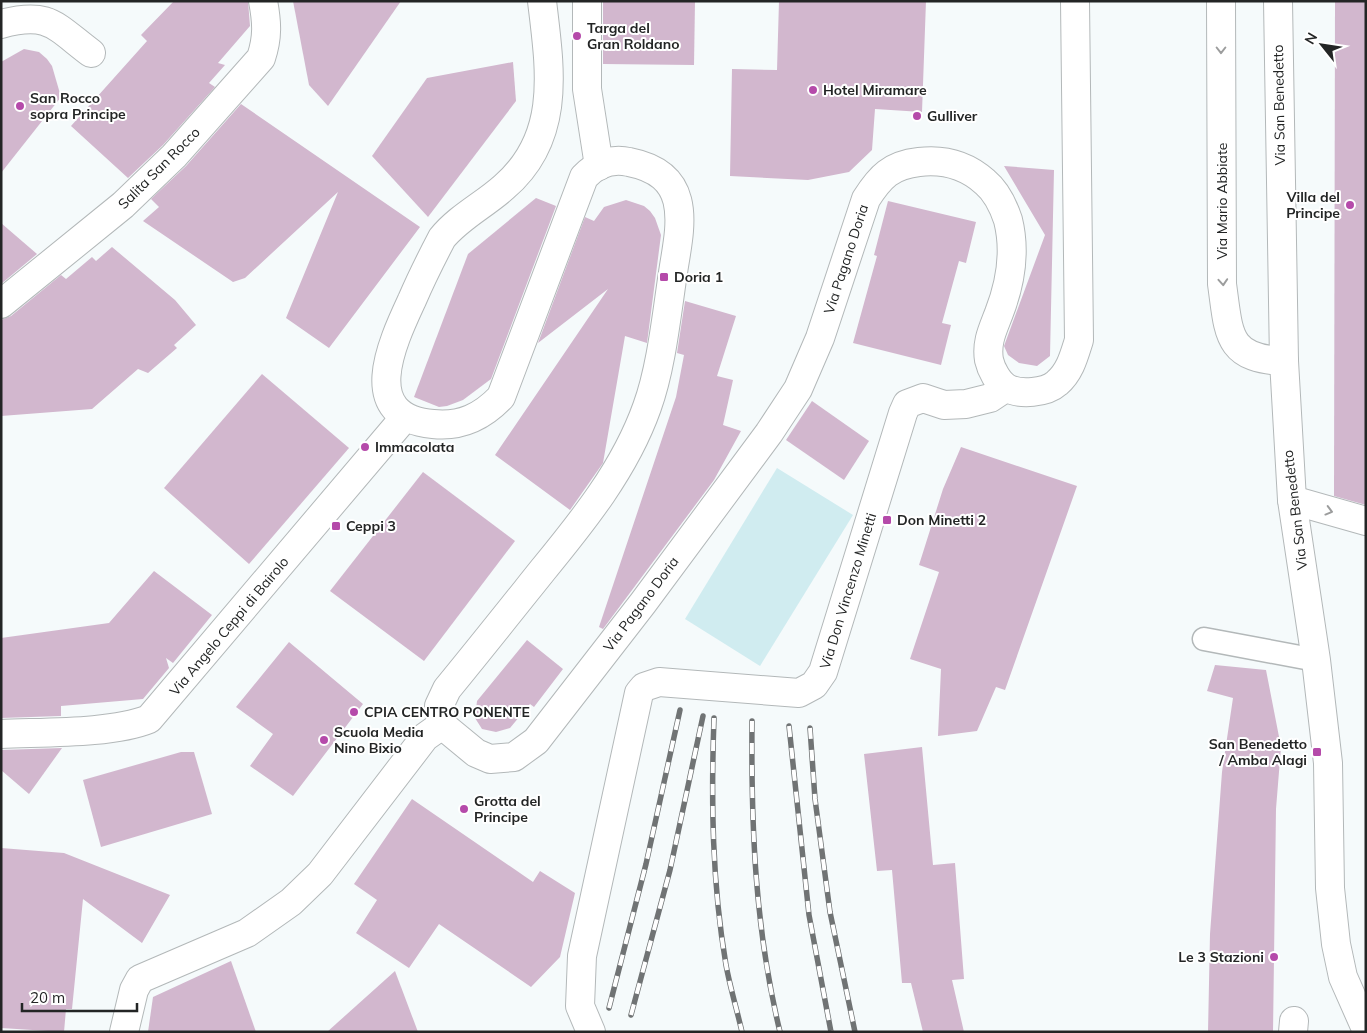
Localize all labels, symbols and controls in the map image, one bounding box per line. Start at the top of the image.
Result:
place label: Targa del Gran Roldano [587,19,679,53]
north arrow [1297,20,1347,70]
text: N [1300,29,1321,48]
marker: Targa del Gran Roldano [571,30,583,42]
street label: Via San Benedetto [1269,45,1289,165]
one-way arrow [1216,46,1226,54]
place label: Hotel Miramare [823,81,927,99]
marker: Hotel Miramare [807,84,819,96]
place label: San Rocco sopra Principe [30,89,126,123]
marker: San Rocco sopra Principe [14,100,26,112]
place label: Gulliver [927,107,978,125]
marker: Gulliver [911,110,923,122]
street label: Salita San Rocco [114,123,204,213]
street label: Via Mario Abbiate [1213,143,1231,259]
place label: Villa del Principe [1285,188,1340,222]
marker: Villa del Principe [1344,199,1356,211]
street label: Via Pagano Doria [820,202,872,316]
place label: Doria 1 [674,268,723,286]
marker: Doria 1 [658,271,670,283]
one-way arrow [1217,279,1228,287]
place label: Immacolata [375,438,454,456]
marker: Immacolata [359,441,371,453]
street label: Via San Benedetto [1279,449,1311,571]
one-way arrow [1324,505,1332,515]
street label: Via Don Vincenzo Minetti [816,511,880,671]
place label: Don Minetti 2 [897,511,986,529]
marker: Don Minetti 2 [881,514,893,526]
place label: Ceppi 3 [346,517,396,535]
marker: Ceppi 3 [330,520,342,532]
street label: Via Angelo Ceppi di Bairolo [165,553,293,699]
street label: Via Pagano Doria [599,553,683,655]
place label: CPIA CENTRO PONENTE [364,703,530,721]
marker: CPIA CENTRO PONENTE [348,706,360,718]
place label: Scuola Media Nino Bixio [334,723,424,757]
marker: Scuola Media Nino Bixio [318,734,330,746]
place label: San Benedetto / Amba Alagi [1209,735,1307,769]
marker: San Benedetto / Amba Alagi [1311,746,1323,758]
place label: Grotta del Principe [474,792,541,826]
marker: Grotta del Principe [458,803,470,815]
place label: Le 3 Stazioni [1178,948,1264,966]
marker: Le 3 Stazioni [1268,951,1280,963]
scale bar [22,980,138,1012]
text: 20 m [30,988,65,1007]

